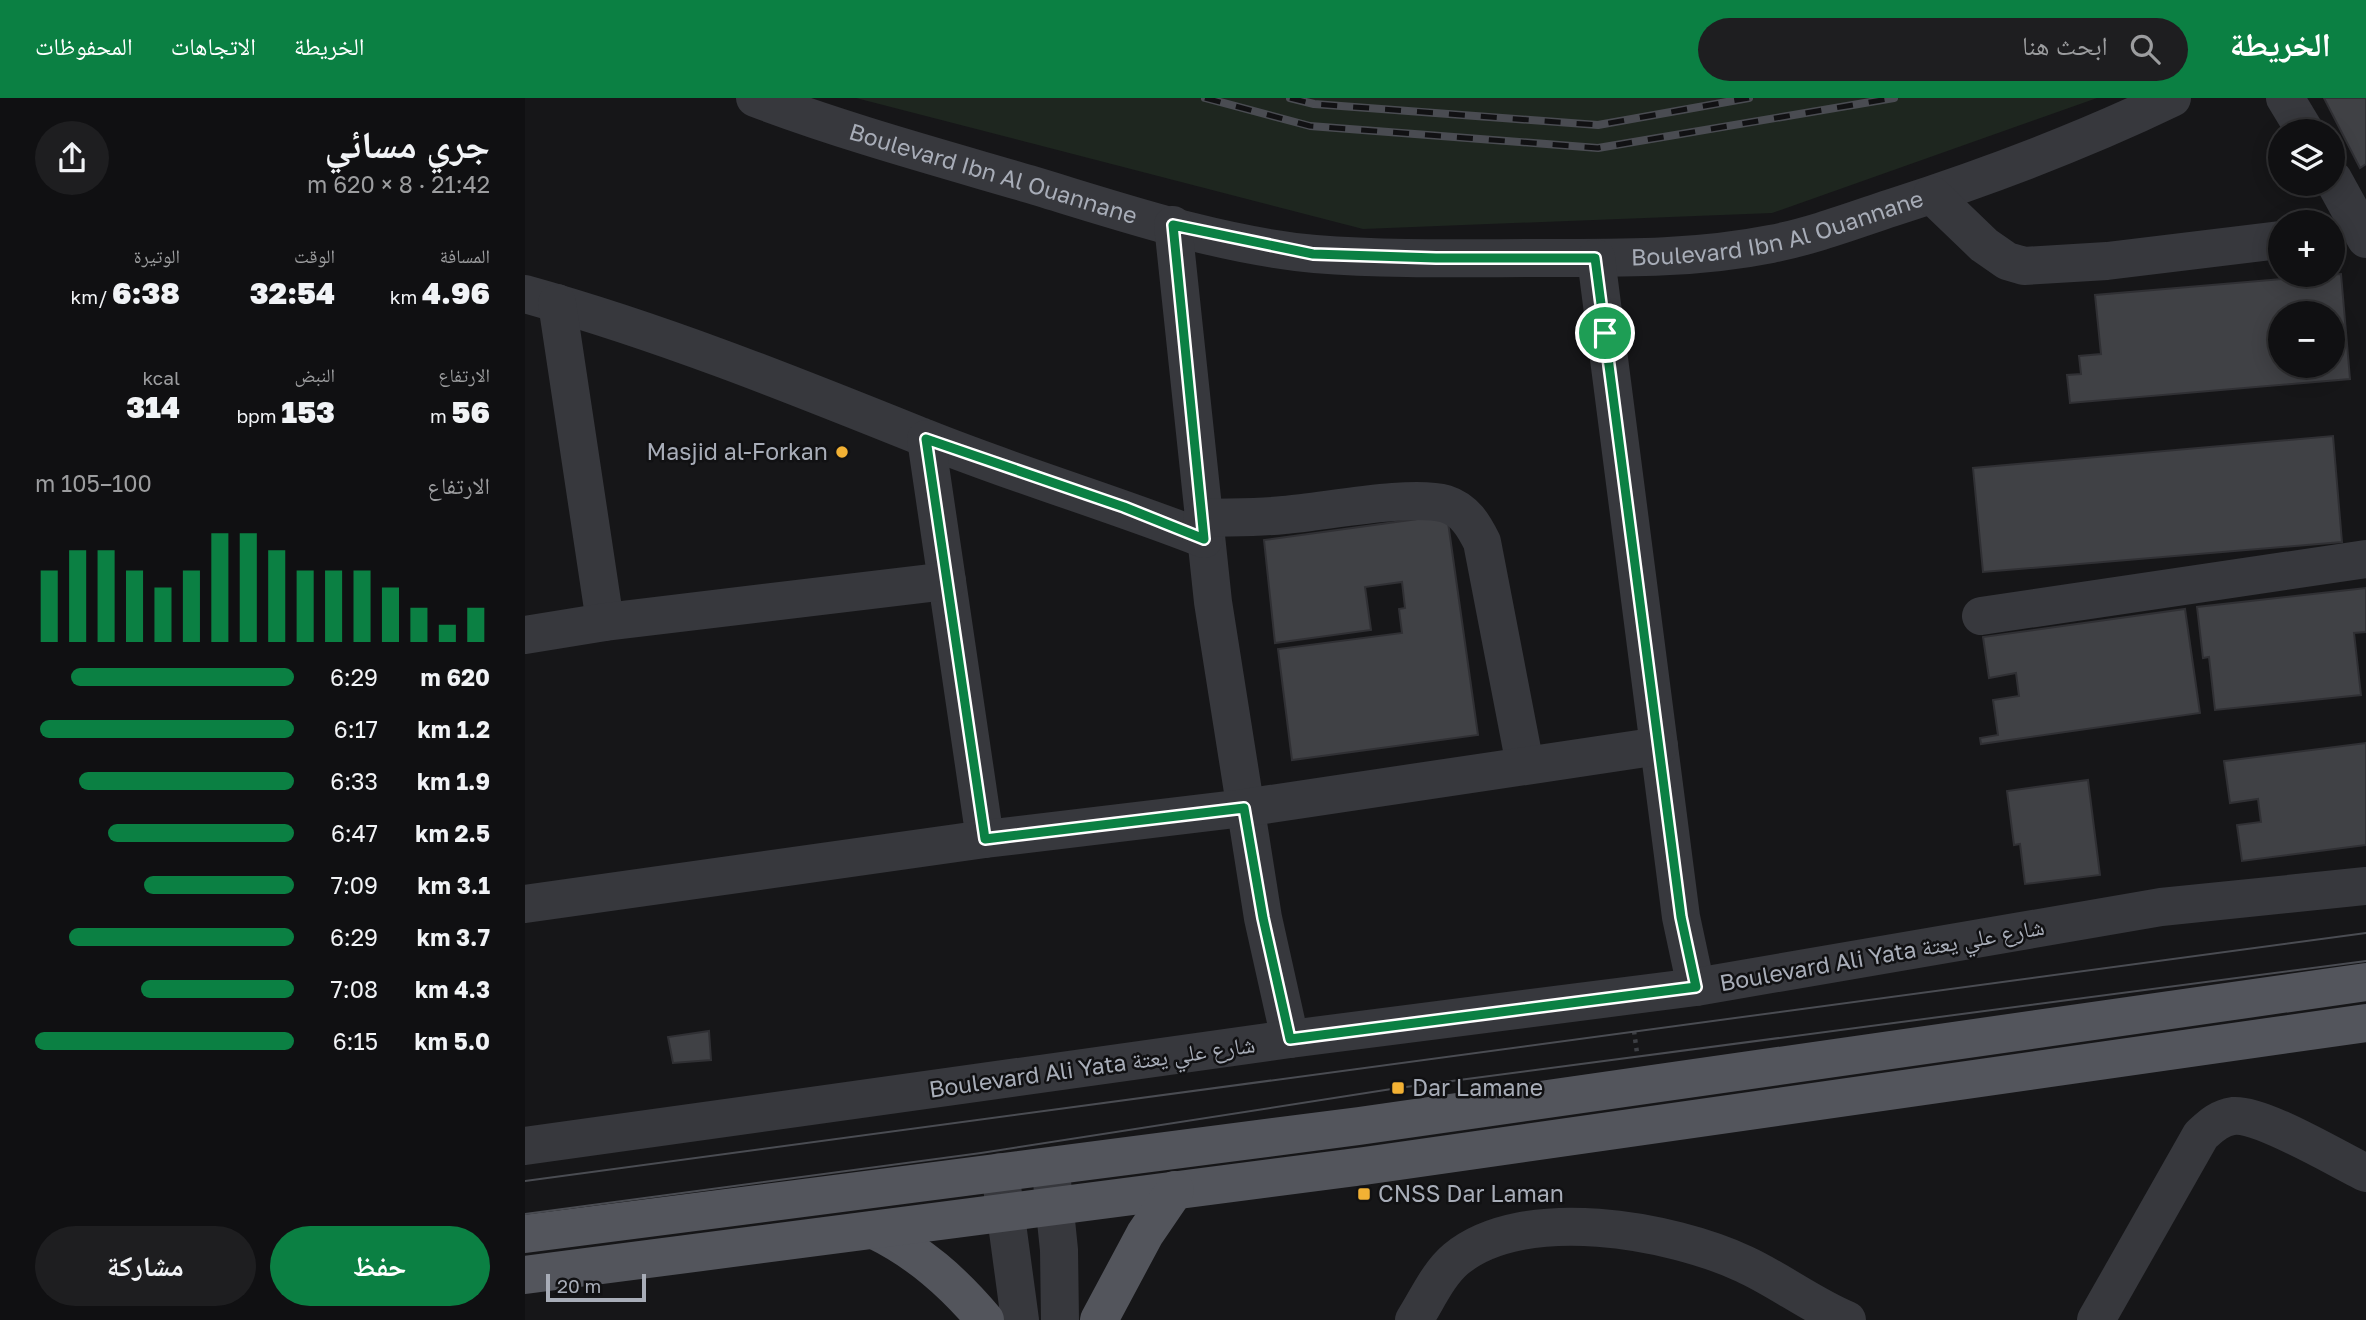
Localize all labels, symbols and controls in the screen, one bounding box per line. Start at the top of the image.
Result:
search box [1698,18,2188,81]
text: الخريطة [2230,24,2331,63]
text: ابحث هنا [2022,30,2108,61]
icon: search [2126,30,2164,68]
text: المحفوظات [35,31,133,60]
text: الاتجاهات [171,31,256,60]
text: الخريطة [294,31,365,60]
street label: Boulevard Ibn Al Ouannane [846,116,1141,229]
map controls [2268,119,2345,378]
button: layers [2268,119,2345,196]
button: share [35,121,109,195]
text: جري مسائي [325,121,490,166]
text: 21:42 · 8 × 620 m [307,170,490,198]
street label: Boulevard Ibn Al Ouannane [1631,183,1927,271]
button: + [2268,210,2345,287]
text: الوتيرة [134,244,180,267]
text: الوقت [294,244,335,267]
text: المسافة [440,244,490,267]
text: 6:38 [112,275,180,311]
text: 32:54 [250,275,335,311]
text: 4.96 [422,275,490,311]
text: /km [71,285,112,308]
text: km [390,285,422,308]
button: − [2268,301,2345,378]
pin [1575,303,1635,363]
icon: arrive [1586,314,1624,352]
text: النبض [294,363,335,386]
text: الارتفاع [438,363,490,386]
text: kcal [142,366,180,389]
text: 314 [126,389,180,425]
text: 153 [281,394,335,430]
text: 56 [452,394,490,430]
text: bpm [236,404,281,427]
text: m [430,404,452,427]
place label: Masjid al-Forkan [647,437,828,465]
marker: Masjid al-Forkan [834,444,850,460]
text: 100–105 m [35,469,152,497]
text: الارتفاع [427,471,490,499]
text: 6:29 [330,663,378,691]
text: 620 m [421,663,490,691]
text: 6:17 [334,715,378,743]
text: 1.2 km [418,715,490,743]
text: 6:33 [330,767,378,795]
text: 1.9 km [417,767,490,795]
text: 6:47 [331,819,378,847]
text: 2.5 km [415,819,490,847]
text: 7:09 [331,871,378,899]
text: 3.1 km [418,871,490,899]
street label: Boulevard Ali Yata شارع علي يعتة [1717,912,2047,1002]
text: 6:29 [330,923,378,951]
text: 3.7 km [417,923,490,951]
text: 7:08 [331,975,378,1003]
text: 4.3 km [415,975,490,1003]
text: 6:15 [333,1027,378,1055]
text: 5.0 km [414,1027,490,1055]
street label: Boulevard Ali Yata شارع علي يعتة [927,1029,1258,1109]
place label: Dar Lamane [1412,1073,1543,1101]
marker: Dar Lamane [1390,1080,1406,1096]
place label: CNSS Dar Laman [1378,1179,1564,1207]
marker: CNSS Dar Laman [1356,1186,1372,1202]
button: مشاركة [35,1226,256,1306]
button: حفظ [270,1226,490,1306]
scale bar [546,1271,646,1303]
text: 20 m [557,1274,601,1297]

